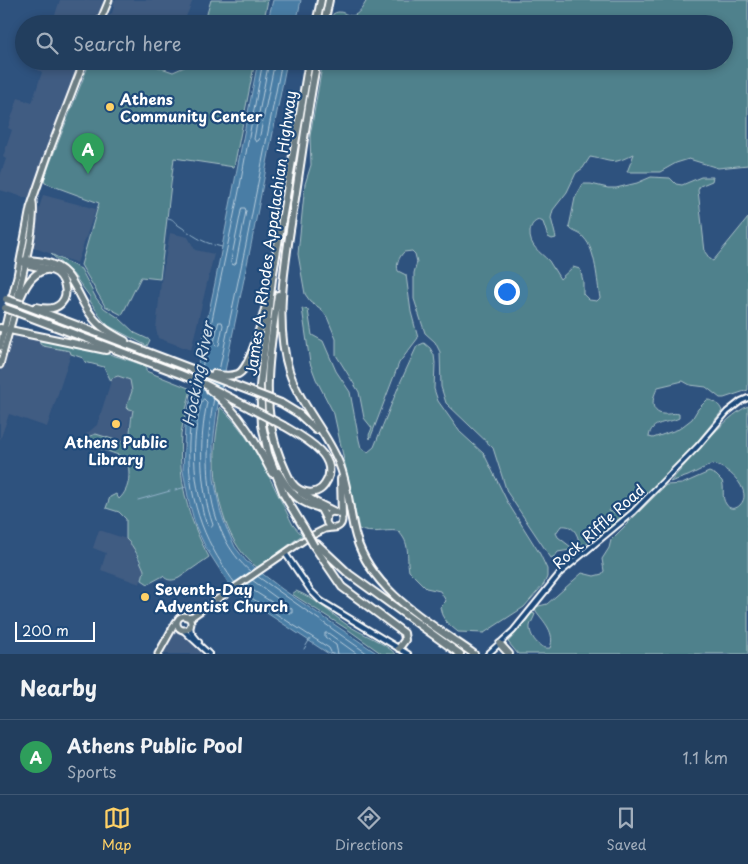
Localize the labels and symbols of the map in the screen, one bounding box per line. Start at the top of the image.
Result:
place label: Athens Community Center [119,87,263,127]
street label: James A. Rhodes Appalachian Highway [239,89,301,377]
marker: Athens Community Center [104,101,116,113]
pin: A [72,133,104,174]
your location [494,279,520,305]
water label: Hocking River [175,317,219,428]
marker: Athens Public Library [110,418,122,430]
place label: Athens Public Library [64,430,167,470]
street label: Rock Riffle Road [547,478,649,574]
place label: Seventh-Day Adventist Church [155,577,288,617]
marker: Seventh-Day Adventist Church [139,591,151,603]
scale bar [15,619,95,642]

